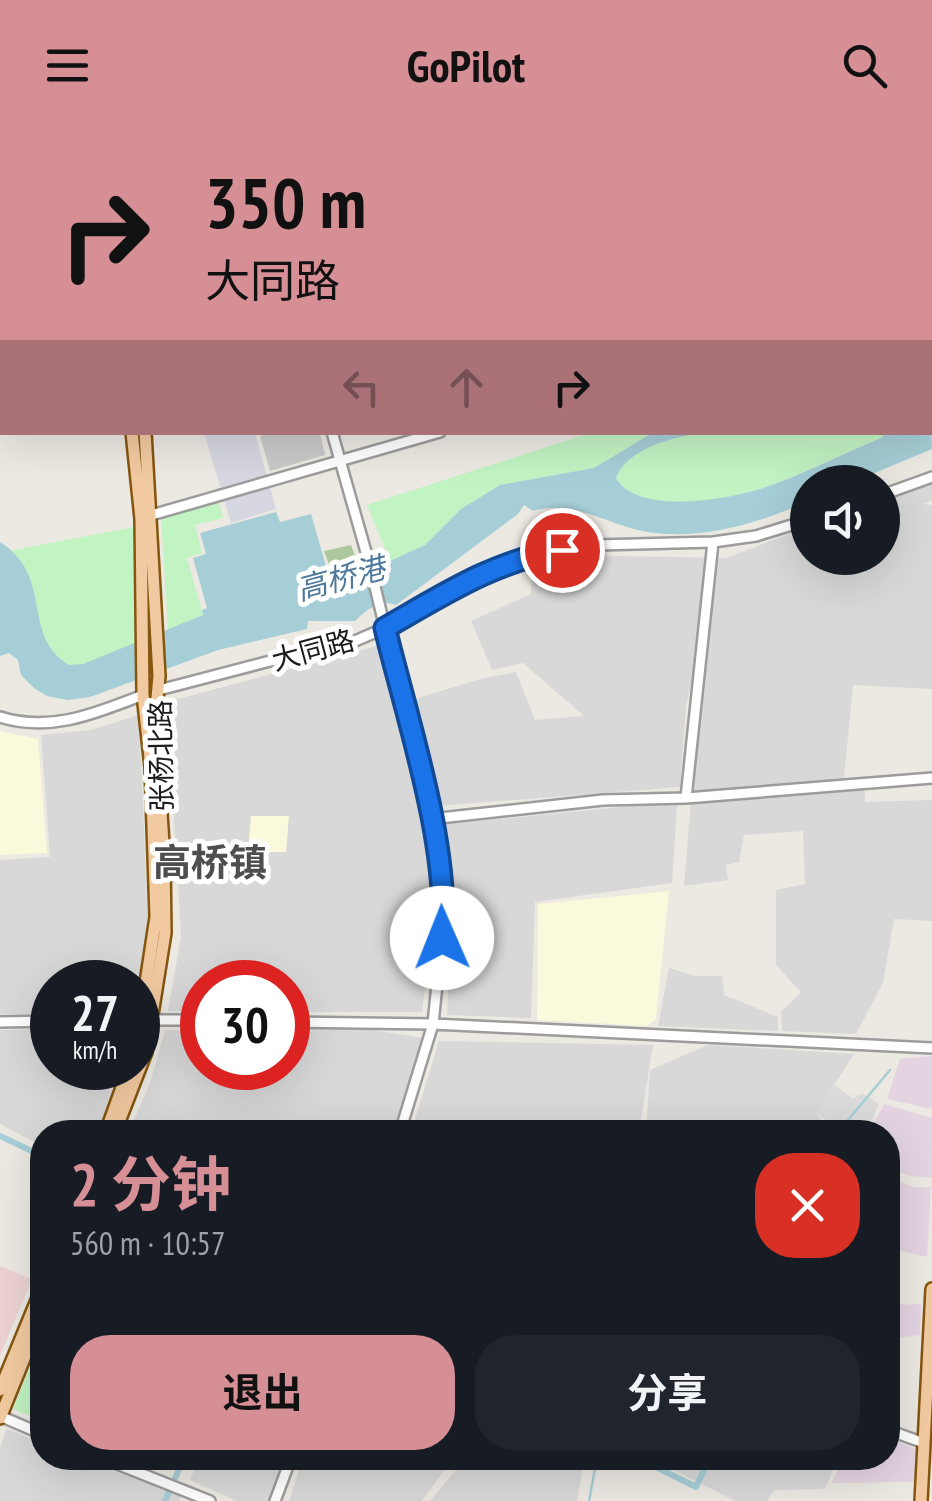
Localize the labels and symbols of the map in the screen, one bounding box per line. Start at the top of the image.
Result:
pin [520,508,605,593]
water label: 高桥港 [292,546,393,608]
street label: 大同路 [268,621,358,678]
street label: 张杨北路 [141,700,180,812]
district label: 高桥镇 [153,837,267,886]
position arrow [390,886,494,990]
speed limit sign: 30 [180,960,310,1090]

